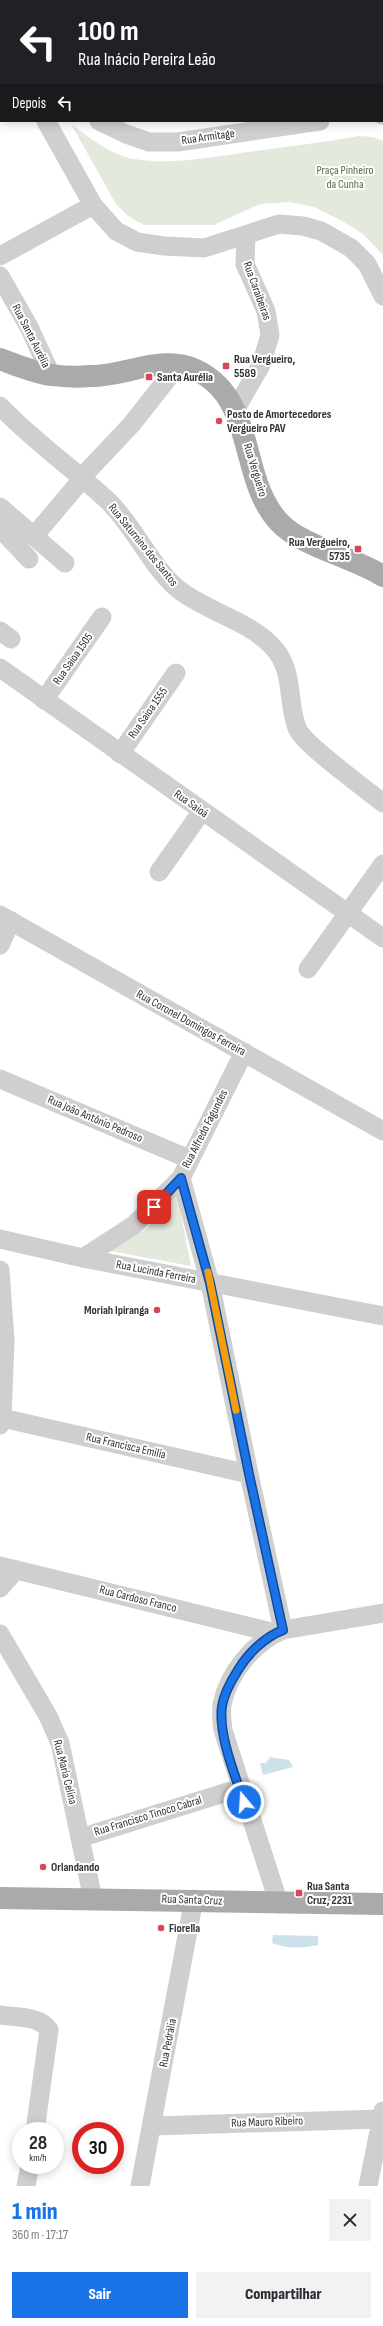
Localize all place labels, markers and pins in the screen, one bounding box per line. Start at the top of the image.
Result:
place label: Rua Vergueiro, 5589 [234,352,296,381]
marker: Rua Vergueiro, 5589 [221,361,231,371]
place label: Santa Aurélia [157,370,213,385]
marker: Santa Aurélia [144,372,154,382]
place label: Posto de Amortecedores Vergueiro PAV [227,407,332,436]
marker: Posto de Amortecedores Vergueiro PAV [214,416,224,426]
place label: Rua Vergueiro, 5735 [289,535,350,564]
marker: Rua Vergueiro, 5735 [353,544,363,554]
pin [137,1190,171,1224]
place label: Moriah Ipiranga [84,1303,149,1318]
marker: Moriah Ipiranga [152,1305,162,1315]
place label: Orlandando [51,1860,100,1875]
marker: Orlandando [38,1862,48,1872]
place label: Rua Santa Cruz, 2231 [307,1879,352,1908]
marker: Rua Santa Cruz, 2231 [294,1888,304,1898]
place label: Fiorella [169,1921,200,1936]
marker: Fiorella [156,1923,166,1933]

